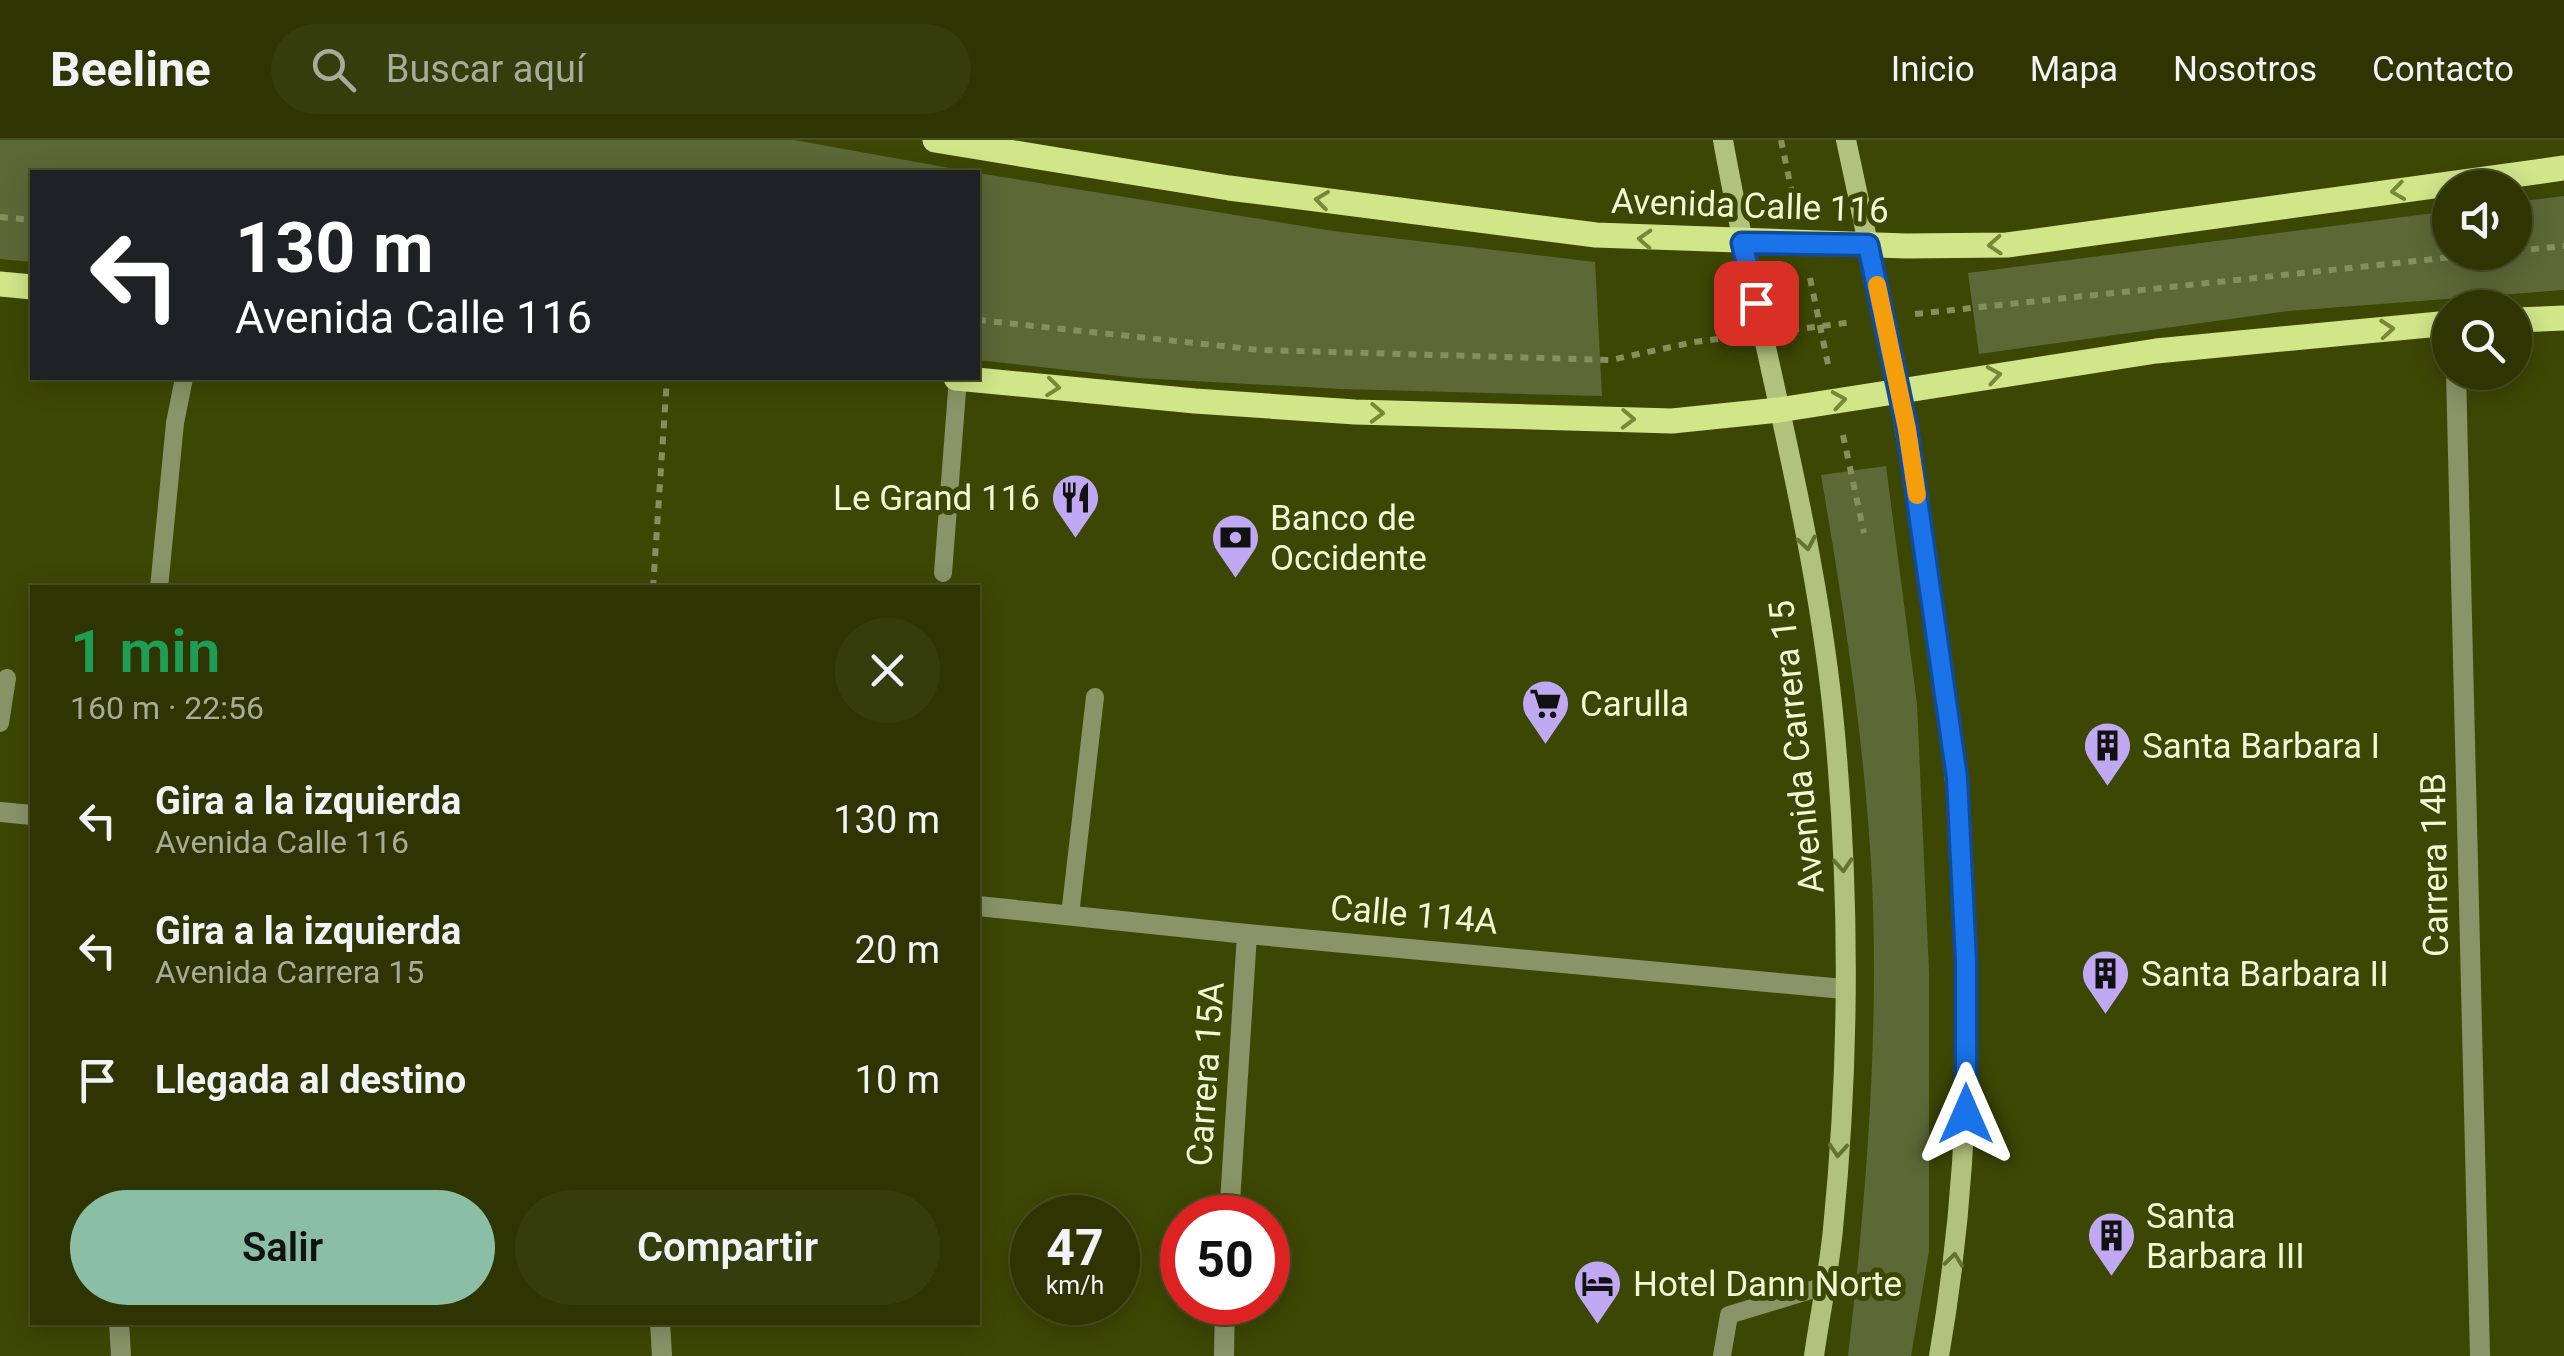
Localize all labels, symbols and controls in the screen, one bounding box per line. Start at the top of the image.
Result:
search box [271,24,971,114]
text: Beeline [50,41,211,98]
icon: search [306,42,361,97]
text: Buscar aquí [386,47,585,91]
text: Inicio [1891,49,1975,90]
text: Mapa [2030,49,2118,90]
text: Nosotros [2173,49,2317,90]
text: Contacto [2372,49,2514,90]
map controls [2432,170,2532,390]
button: sound [2432,170,2532,270]
one-way arrow [2390,180,2406,201]
street label: Avenida Calle 116 [1611,181,1889,231]
one-way arrow [1314,190,1330,211]
text: 130 m [235,207,434,289]
icon: left [70,210,200,340]
one-way arrow [1637,229,1653,250]
one-way arrow [1987,234,2003,256]
pin [1714,261,1799,346]
icon: arrive [1729,276,1784,331]
button: search [2432,290,2532,390]
text: Avenida Calle 116 [235,291,592,344]
one-way arrow [2379,318,2395,340]
one-way arrow [1986,366,2003,387]
one-way arrow [1046,376,1062,397]
one-way arrow [1830,390,1847,411]
one-way arrow [1370,403,1386,424]
one-way arrow [1620,409,1636,430]
restaurant icon: Le Grand 116 [1049,472,1101,540]
place label: Le Grand 116 [833,478,1040,519]
place label: Banco de Occidente [1270,498,1427,579]
bank icon: Banco de Occidente [1209,512,1261,580]
one-way arrow [1795,534,1816,551]
street label: Avenida Carrera 15 [1761,598,1833,896]
text: 1 min [70,616,220,687]
button: close [835,618,940,723]
supermarket icon: Carulla [1519,678,1571,746]
place label: Carulla [1580,684,1689,725]
text: 160 m · 22:56 [70,689,264,727]
building icon: Santa Barbara I [2081,720,2133,788]
place label: Santa Barbara I [2142,726,2380,767]
street label: Carrera 14B [2413,773,2457,957]
text: Gira a la izquierda [155,779,461,823]
icon: left [70,793,125,848]
text: 130 m [833,798,940,842]
text: Avenida Calle 116 [155,823,409,861]
one-way arrow [1832,858,1853,874]
street label: Calle 114A [1329,887,1500,943]
text: Gira a la izquierda [155,909,461,953]
icon: left [70,923,125,978]
text: 20 m [855,928,940,972]
building icon: Santa Barbara II [2080,948,2132,1016]
text: Avenida Carrera 15 [155,953,424,991]
place label: Santa Barbara II [2141,954,2389,995]
street label: Carrera 15A [1179,980,1233,1168]
icon: arrive [70,1053,125,1108]
text: Llegada al destino [155,1058,466,1102]
text: 10 m [855,1058,940,1102]
position arrow [1914,1062,2018,1166]
one-way arrow [1828,1143,1849,1159]
button: Salir [70,1190,495,1305]
button: Compartir [515,1190,940,1305]
speed limit sign: 50 [1160,1195,1290,1325]
place label: Santa Barbara III [2146,1196,2305,1277]
building icon: Santa Barbara III [2085,1210,2137,1278]
text: 47 [1046,1219,1104,1277]
one-way arrow [1943,1251,1964,1267]
hotel icon: Hotel Dann Norte [1572,1258,1624,1326]
place label: Hotel Dann Norte [1633,1264,1902,1305]
text: km/h [1046,1271,1104,1300]

